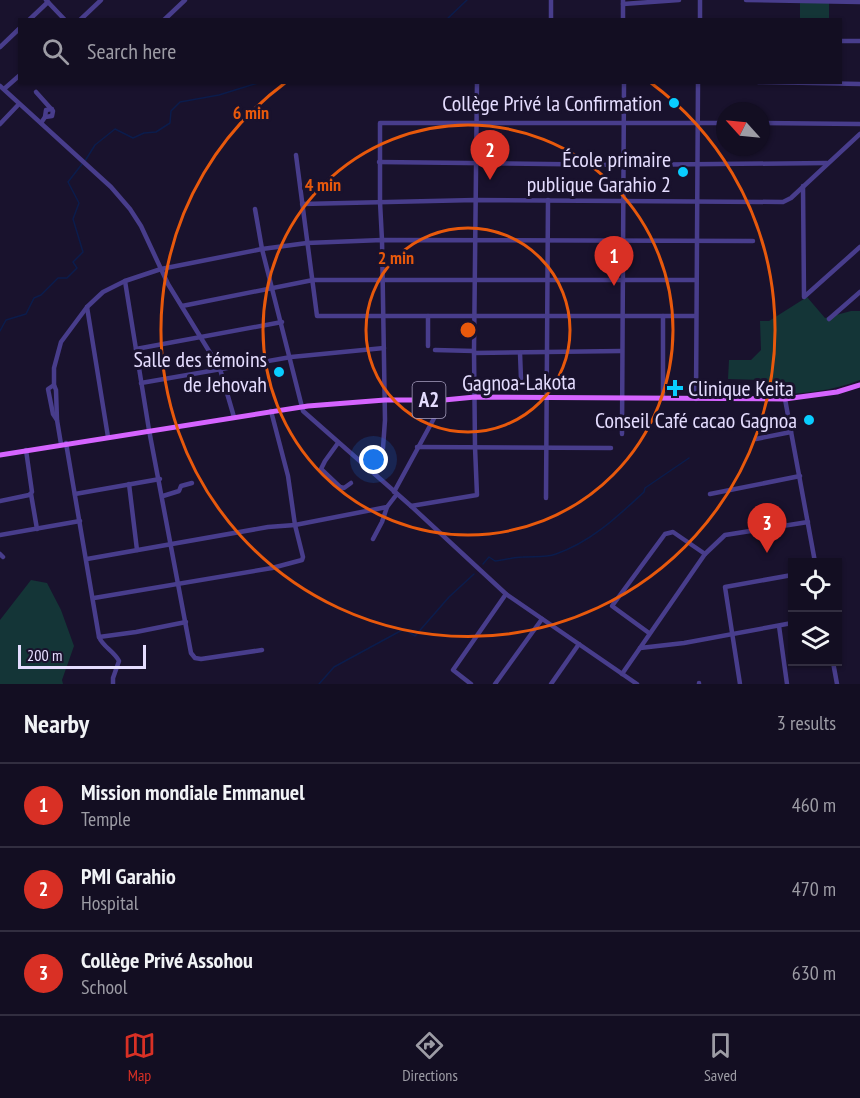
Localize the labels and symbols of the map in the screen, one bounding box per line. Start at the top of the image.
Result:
place label: Collège Privé la Confirmation [442,89,662,117]
marker: Collège Privé la Confirmation [667,96,681,110]
text: 6 min [233,101,269,124]
north arrow [716,102,770,156]
pin: 2 [470,130,510,180]
place label: École primaire publique Garahio 2 [527,145,671,198]
marker: École primaire publique Garahio 2 [676,165,690,179]
text: 4 min [305,173,341,196]
pin: 1 [594,236,634,286]
text: 2 min [378,246,414,269]
centre of rings [458,320,478,340]
place label: Salle des témoins de Jehovah [133,345,267,398]
marker: Salle des témoins de Jehovah [272,365,286,379]
street label: Gagnoa-Lakota [462,367,576,397]
place label: Clinique Keita [688,374,794,402]
marker: Clinique Keita [666,379,684,397]
road number: A2 [412,382,446,418]
place label: Conseil Café cacao Gagnoa [595,406,797,434]
marker: Conseil Café cacao Gagnoa [802,413,816,427]
your location [359,445,388,474]
pin: 3 [748,504,786,553]
scale bar [18,642,146,670]

